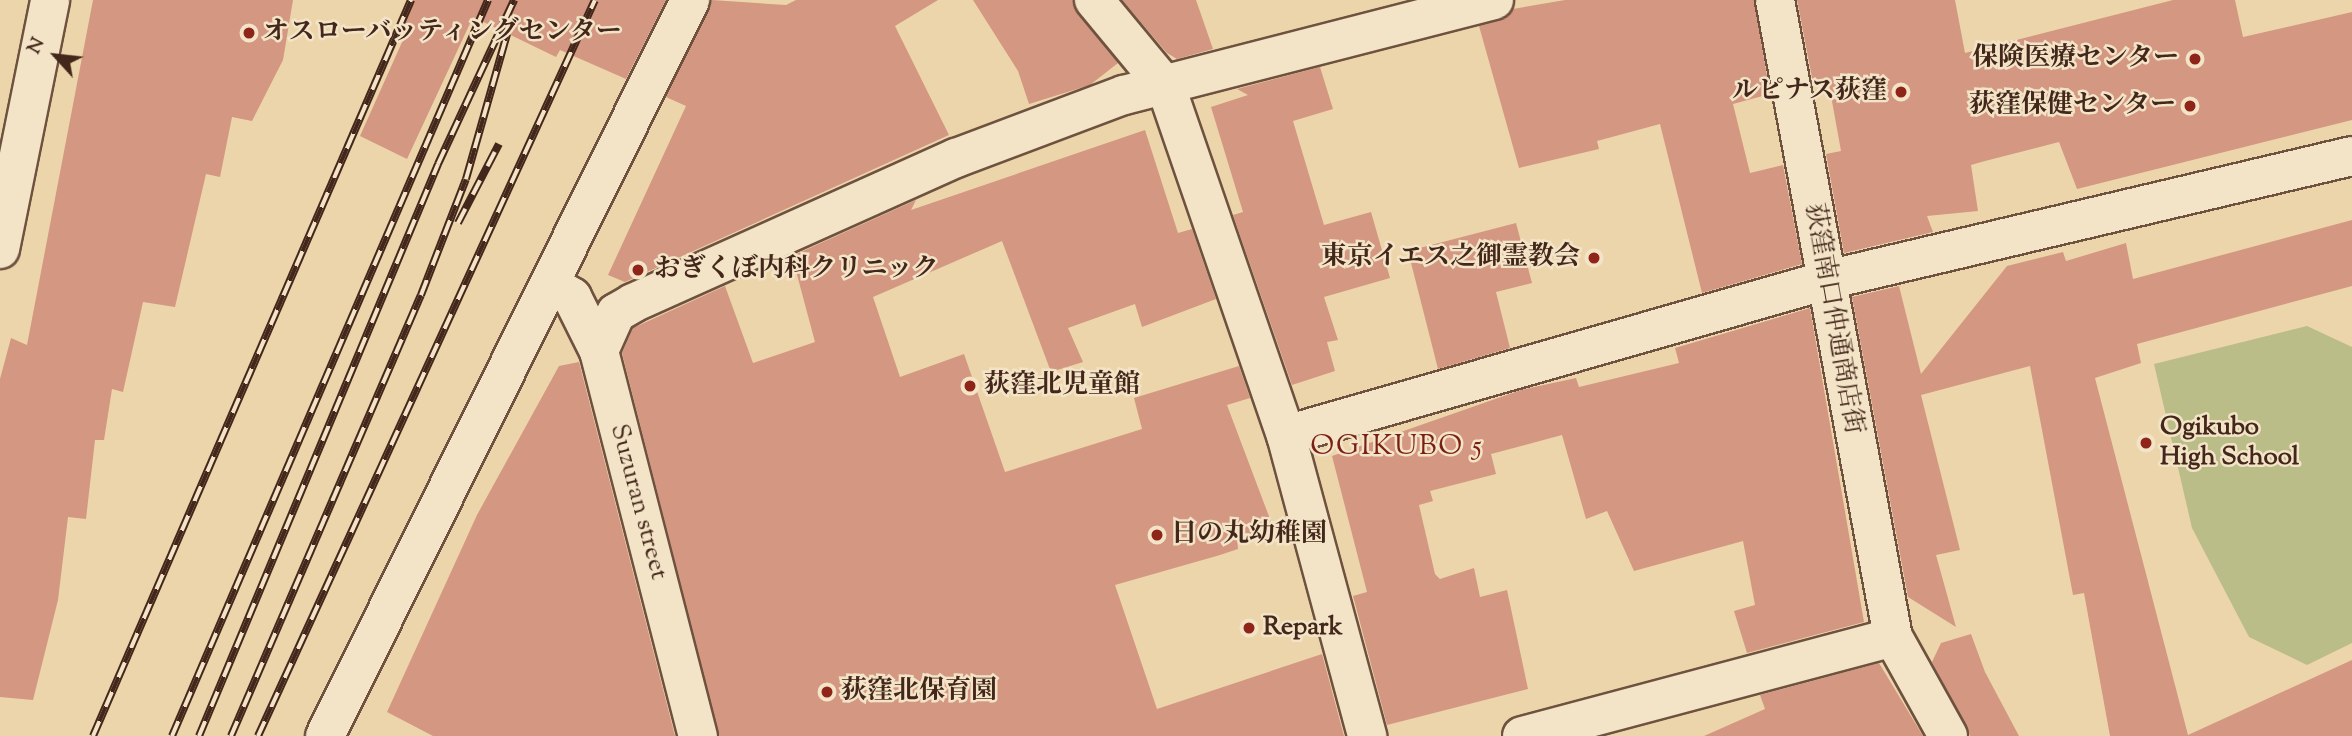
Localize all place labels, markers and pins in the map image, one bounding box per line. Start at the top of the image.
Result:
place label: オスローバッティングセンター [263,17,627,49]
marker: オスローバッティングセンター [241,25,257,41]
place label: 保険医療センター [1971,43,2179,75]
marker: 保険医療センター [2185,49,2205,69]
place label: ルピナス荻窪 [1731,76,1887,108]
marker: ルピナス荻窪 [1893,84,1909,100]
place label: 荻窪保健センター [1968,90,2176,122]
marker: 荻窪保健センター [2182,98,2198,114]
place label: 東京イエス之御霊教会 [1320,242,1580,274]
marker: 東京イエス之御霊教会 [1586,250,1602,266]
place label: おぎくぼ内科クリニック [654,254,940,286]
marker: おぎくぼ内科クリニック [628,260,648,280]
place label: 荻窪北児童館 [984,370,1140,402]
marker: 荻窪北児童館 [962,378,978,394]
place label: Ogikubo High School [2160,412,2299,474]
marker: Ogikubo High School [2138,435,2154,451]
place label: 日の丸幼稚園 [1171,519,1327,551]
marker: 日の丸幼稚園 [1149,527,1165,543]
place label: Repark [1263,612,1343,644]
marker: Repark [1241,620,1257,636]
place label: 荻窪北保育園 [841,676,997,708]
marker: 荻窪北保育園 [819,684,835,700]

